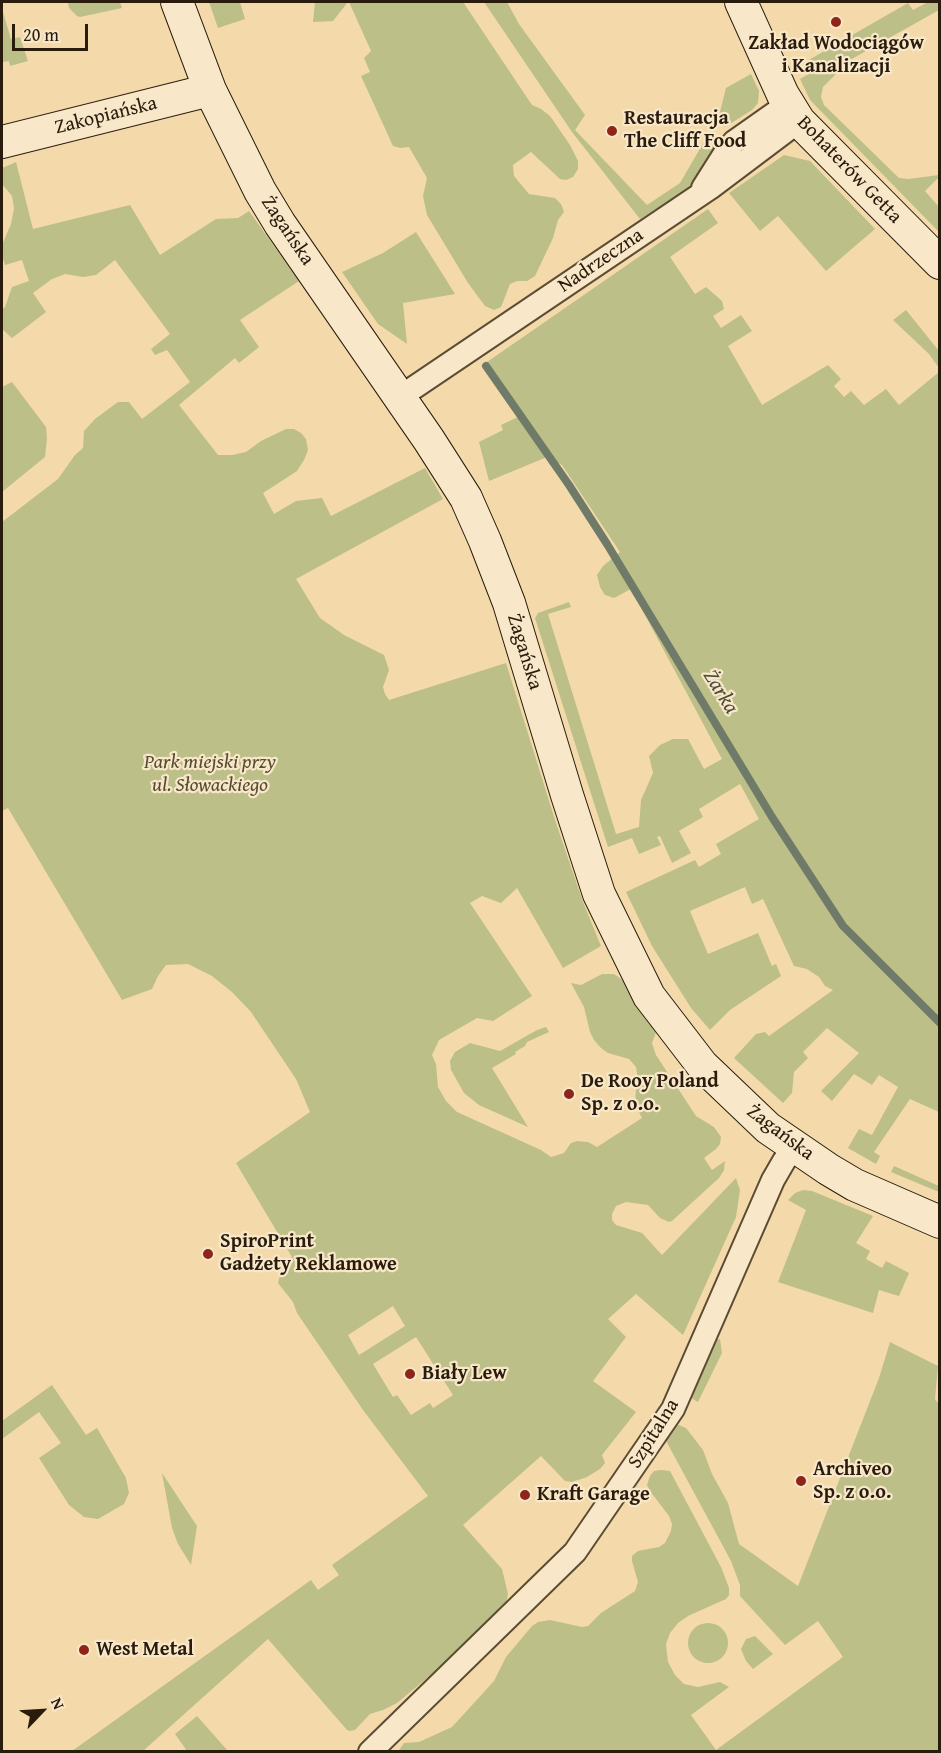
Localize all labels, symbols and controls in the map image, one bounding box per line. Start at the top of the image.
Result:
scale bar [15,12,92,50]
marker: Zakład Wodociągów i Kanalizacji [829,15,843,29]
text: 20 m [23,21,59,48]
place label: Zakład Wodociągów i Kanalizacji [748,32,924,79]
street label: Zakopiańska [52,92,160,140]
place label: Restauracja The Cliff Food [624,107,746,154]
street label: Bohaterów Getta [792,111,906,229]
marker: Restauracja The Cliff Food [605,124,619,138]
street label: Żagańska [255,192,319,270]
street label: Nadrzeczna [554,224,648,298]
street label: Żagańska [501,611,547,693]
water label: Żarka [697,665,743,719]
park label: Park miejski przy ul. Słowackiego [144,751,276,798]
place label: De Rooy Poland Sp. z o.o. [581,1070,719,1117]
marker: De Rooy Poland Sp. z o.o. [562,1087,576,1101]
street label: Żagańska [742,1100,818,1166]
place label: SpiroPrint Gadżety Reklamowe [220,1230,397,1277]
marker: SpiroPrint Gadżety Reklamowe [201,1247,215,1261]
place label: Biały Lew [422,1362,507,1386]
marker: Biały Lew [403,1367,417,1381]
street label: Szpitalna [623,1395,685,1473]
place label: Archiveo Sp. z o.o. [813,1458,892,1505]
marker: Archiveo Sp. z o.o. [794,1474,808,1488]
place label: Kraft Garage [537,1483,650,1507]
marker: Kraft Garage [518,1488,532,1502]
place label: West Metal [96,1638,194,1662]
marker: West Metal [77,1643,91,1657]
north arrow [12,1681,72,1741]
text: N [45,1693,71,1713]

